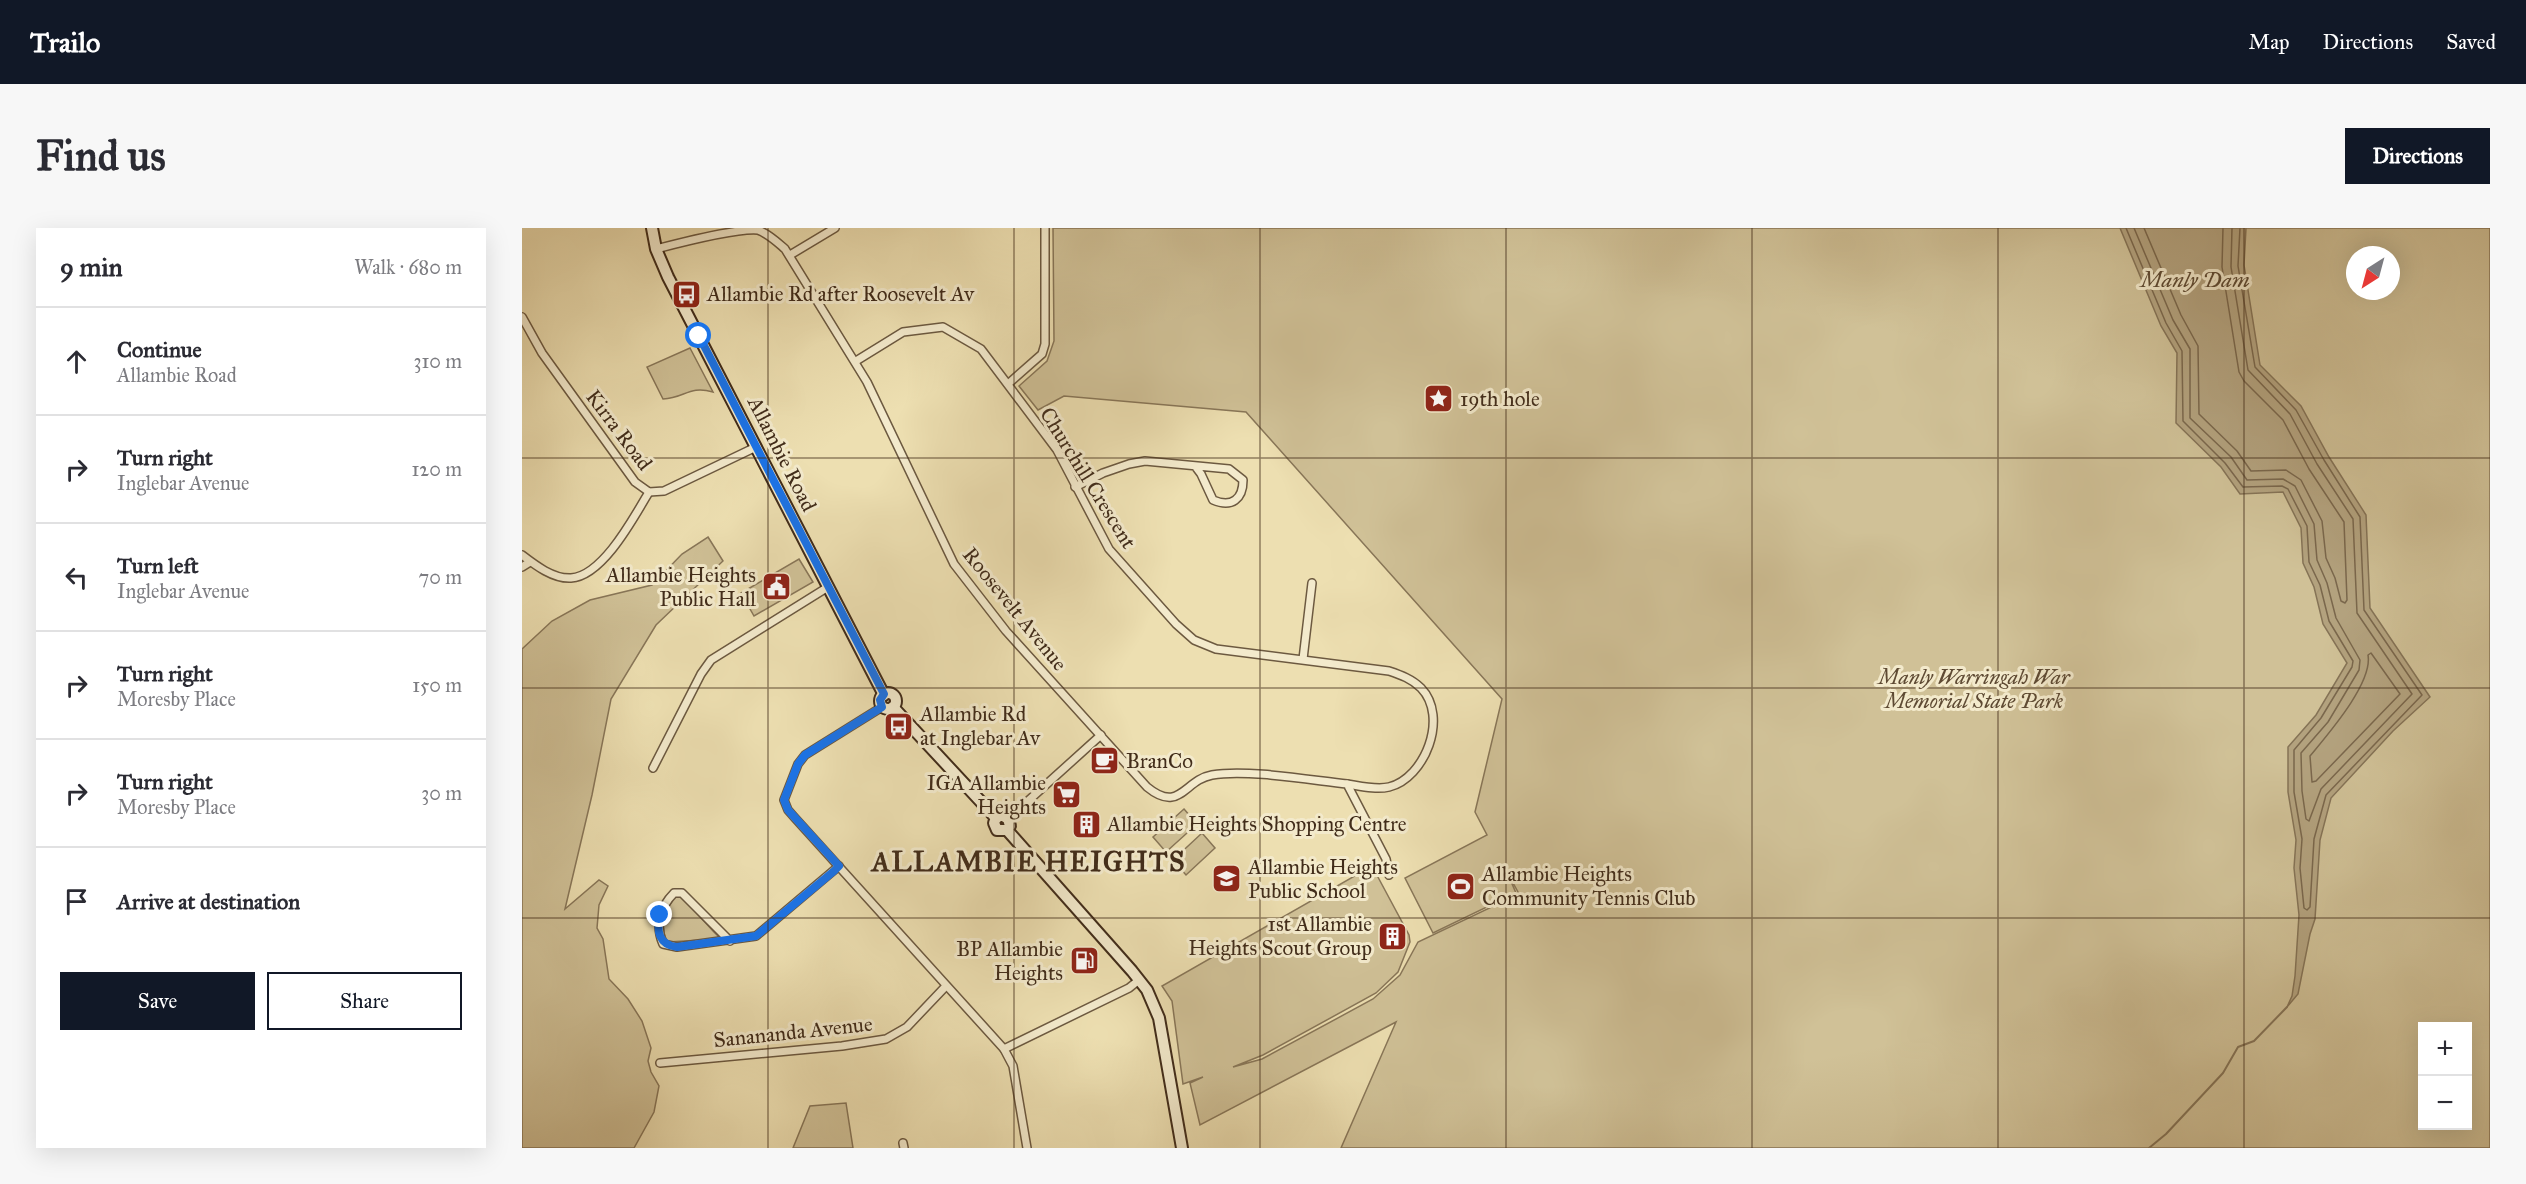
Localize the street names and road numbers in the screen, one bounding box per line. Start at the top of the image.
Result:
street label: Kirra Road [580,384,658,476]
street label: Allambie Road [741,391,822,516]
street label: Churchill Crescent [1034,403,1142,554]
street label: Roosevelt Avenue [957,542,1073,676]
street label: Sanananda Avenue [712,1011,874,1053]

